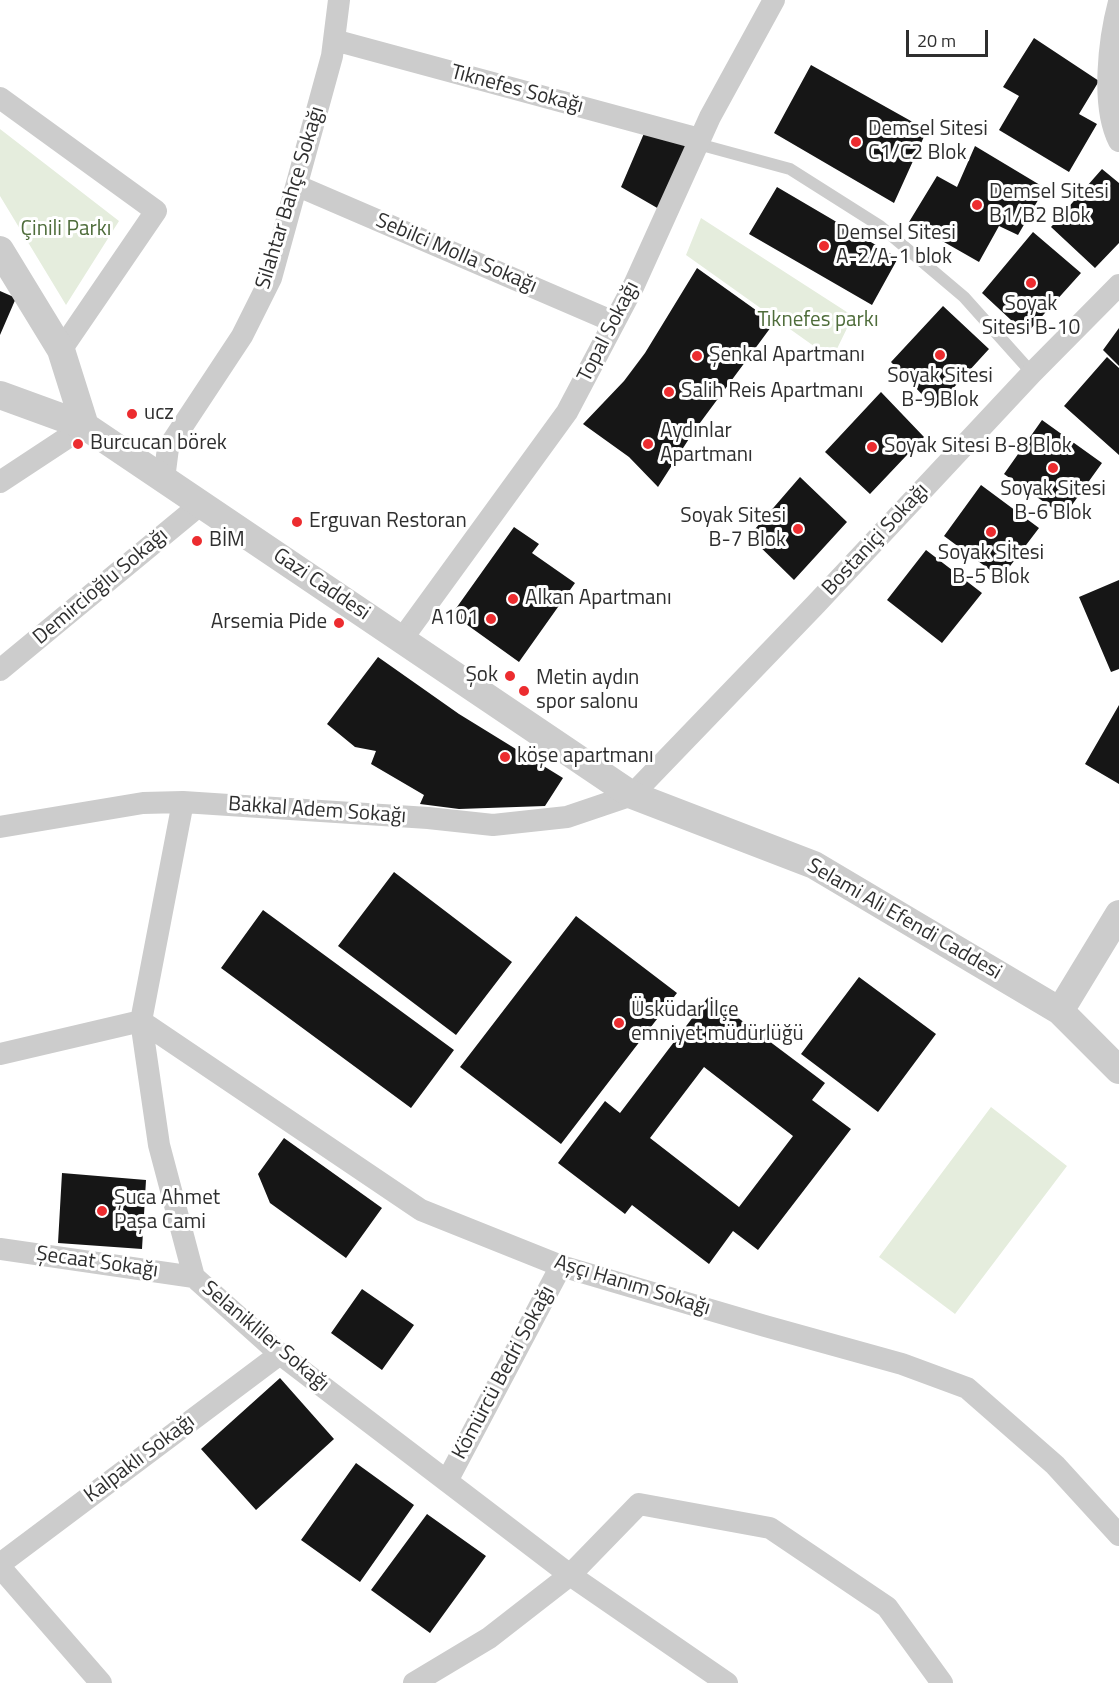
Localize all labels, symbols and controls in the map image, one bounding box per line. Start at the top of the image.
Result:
scale bar [909,18,992,56]
text: 20 m [917,27,956,54]
street label: Tıknefes Sokağı [448,60,586,120]
street label: Silahtar Bahçe Sokağı [251,104,331,292]
place label: Demsel Sitesi C1/C2 Blok [868,117,988,167]
marker: Demsel Sitesi C1/C2 Blok [849,135,863,149]
place label: Demsel Sitesi B1/B2 Blok [989,180,1109,230]
marker: Demsel Sitesi B1/B2 Blok [970,198,984,212]
street label: Sebilci Molla Sokağı [372,209,540,299]
park label: Çinili Parkı [21,217,111,243]
place label: Demsel Sitesi A-2/A-1 blok [836,221,956,271]
marker: Demsel Sitesi A-2/A-1 blok [817,239,831,253]
marker: Soyak Sitesi B-10 [1024,276,1038,290]
street label: Topal Sokağı [573,277,645,387]
place label: Soyak Sitesi B-10 [982,292,1080,342]
park label: Tıknefes parkı [757,308,879,334]
place label: Şenkal Apartmanı [709,343,865,369]
marker: Soyak Sitesi B-9 Blok [933,348,947,362]
marker: Şenkal Apartmanı [690,349,704,363]
place label: Soyak Sitesi B-9 Blok [887,364,993,414]
place label: Salih Reis Apartmanı [681,379,863,405]
marker: Salih Reis Apartmanı [662,385,676,399]
place label: ucz [144,401,174,427]
marker: ucz [125,407,139,421]
place label: Aydınlar Apartmanı [660,419,753,469]
place label: Burcucan börek [90,431,227,457]
place label: Soyak Sitesi B-8 Blok [884,434,1072,460]
marker: Burcucan börek [71,437,85,451]
marker: Aydınlar Apartmanı [641,437,655,451]
marker: Soyak Sitesi B-8 Blok [865,440,879,454]
marker: Soyak Sitesi B-6 Blok [1046,461,1060,475]
place label: Soyak Sitesi B-6 Blok [1000,477,1106,527]
street label: Bostaniçi Sokağı [818,479,934,601]
place label: Soyak Sitesi B-7 Blok [680,504,786,554]
place label: Erguvan Restoran [309,509,467,535]
marker: Erguvan Restoran [290,515,304,529]
marker: Soyak Sitesi B-7 Blok [791,522,805,536]
street label: Demircioğlu Sokağı [29,523,173,651]
marker: Soyak Sİtesi B-5 Blok [984,525,998,539]
place label: BİM [209,528,245,554]
marker: BİM [190,534,204,548]
place label: Soyak Sİtesi B-5 Blok [938,541,1044,591]
street label: Gazi Caddesi [268,543,374,627]
place label: Alkan Apartmanı [525,586,671,612]
marker: Alkan Apartmanı [506,592,520,606]
place label: A101 [431,606,479,632]
place label: Arsemia Pide [211,610,327,636]
marker: A101 [484,612,498,626]
marker: Arsemia Pide [332,616,346,630]
place label: Şok [465,663,498,689]
place label: Metin aydın spor salonu [536,666,639,716]
marker: Şok [503,669,517,683]
marker: Metin aydın spor salonu [517,684,531,698]
place label: köşe apartmanı [517,744,654,770]
marker: köşe apartmanı [498,750,512,764]
street label: Bakkal Adem Sokağı [227,792,407,830]
street label: Selami Ali Efendi Caddesi [802,854,1006,986]
place label: Üsküdar İlçe emniyet müdürlüğü [631,998,804,1048]
marker: Üsküdar İlçe emniyet müdürlüğü [612,1016,626,1030]
place label: Şuca Ahmet Paşa Cami [114,1186,220,1236]
marker: Şuca Ahmet Paşa Cami [95,1204,109,1218]
street label: Şecaat Sokağı [35,1242,159,1284]
street label: Aşçı Hanım Sokağı [551,1250,713,1322]
street label: Selanikliler Sokağı [196,1276,334,1398]
street label: Kömürcü Bedri Sokağı [448,1282,560,1464]
street label: Kalpaklı Sokağı [80,1409,200,1509]

